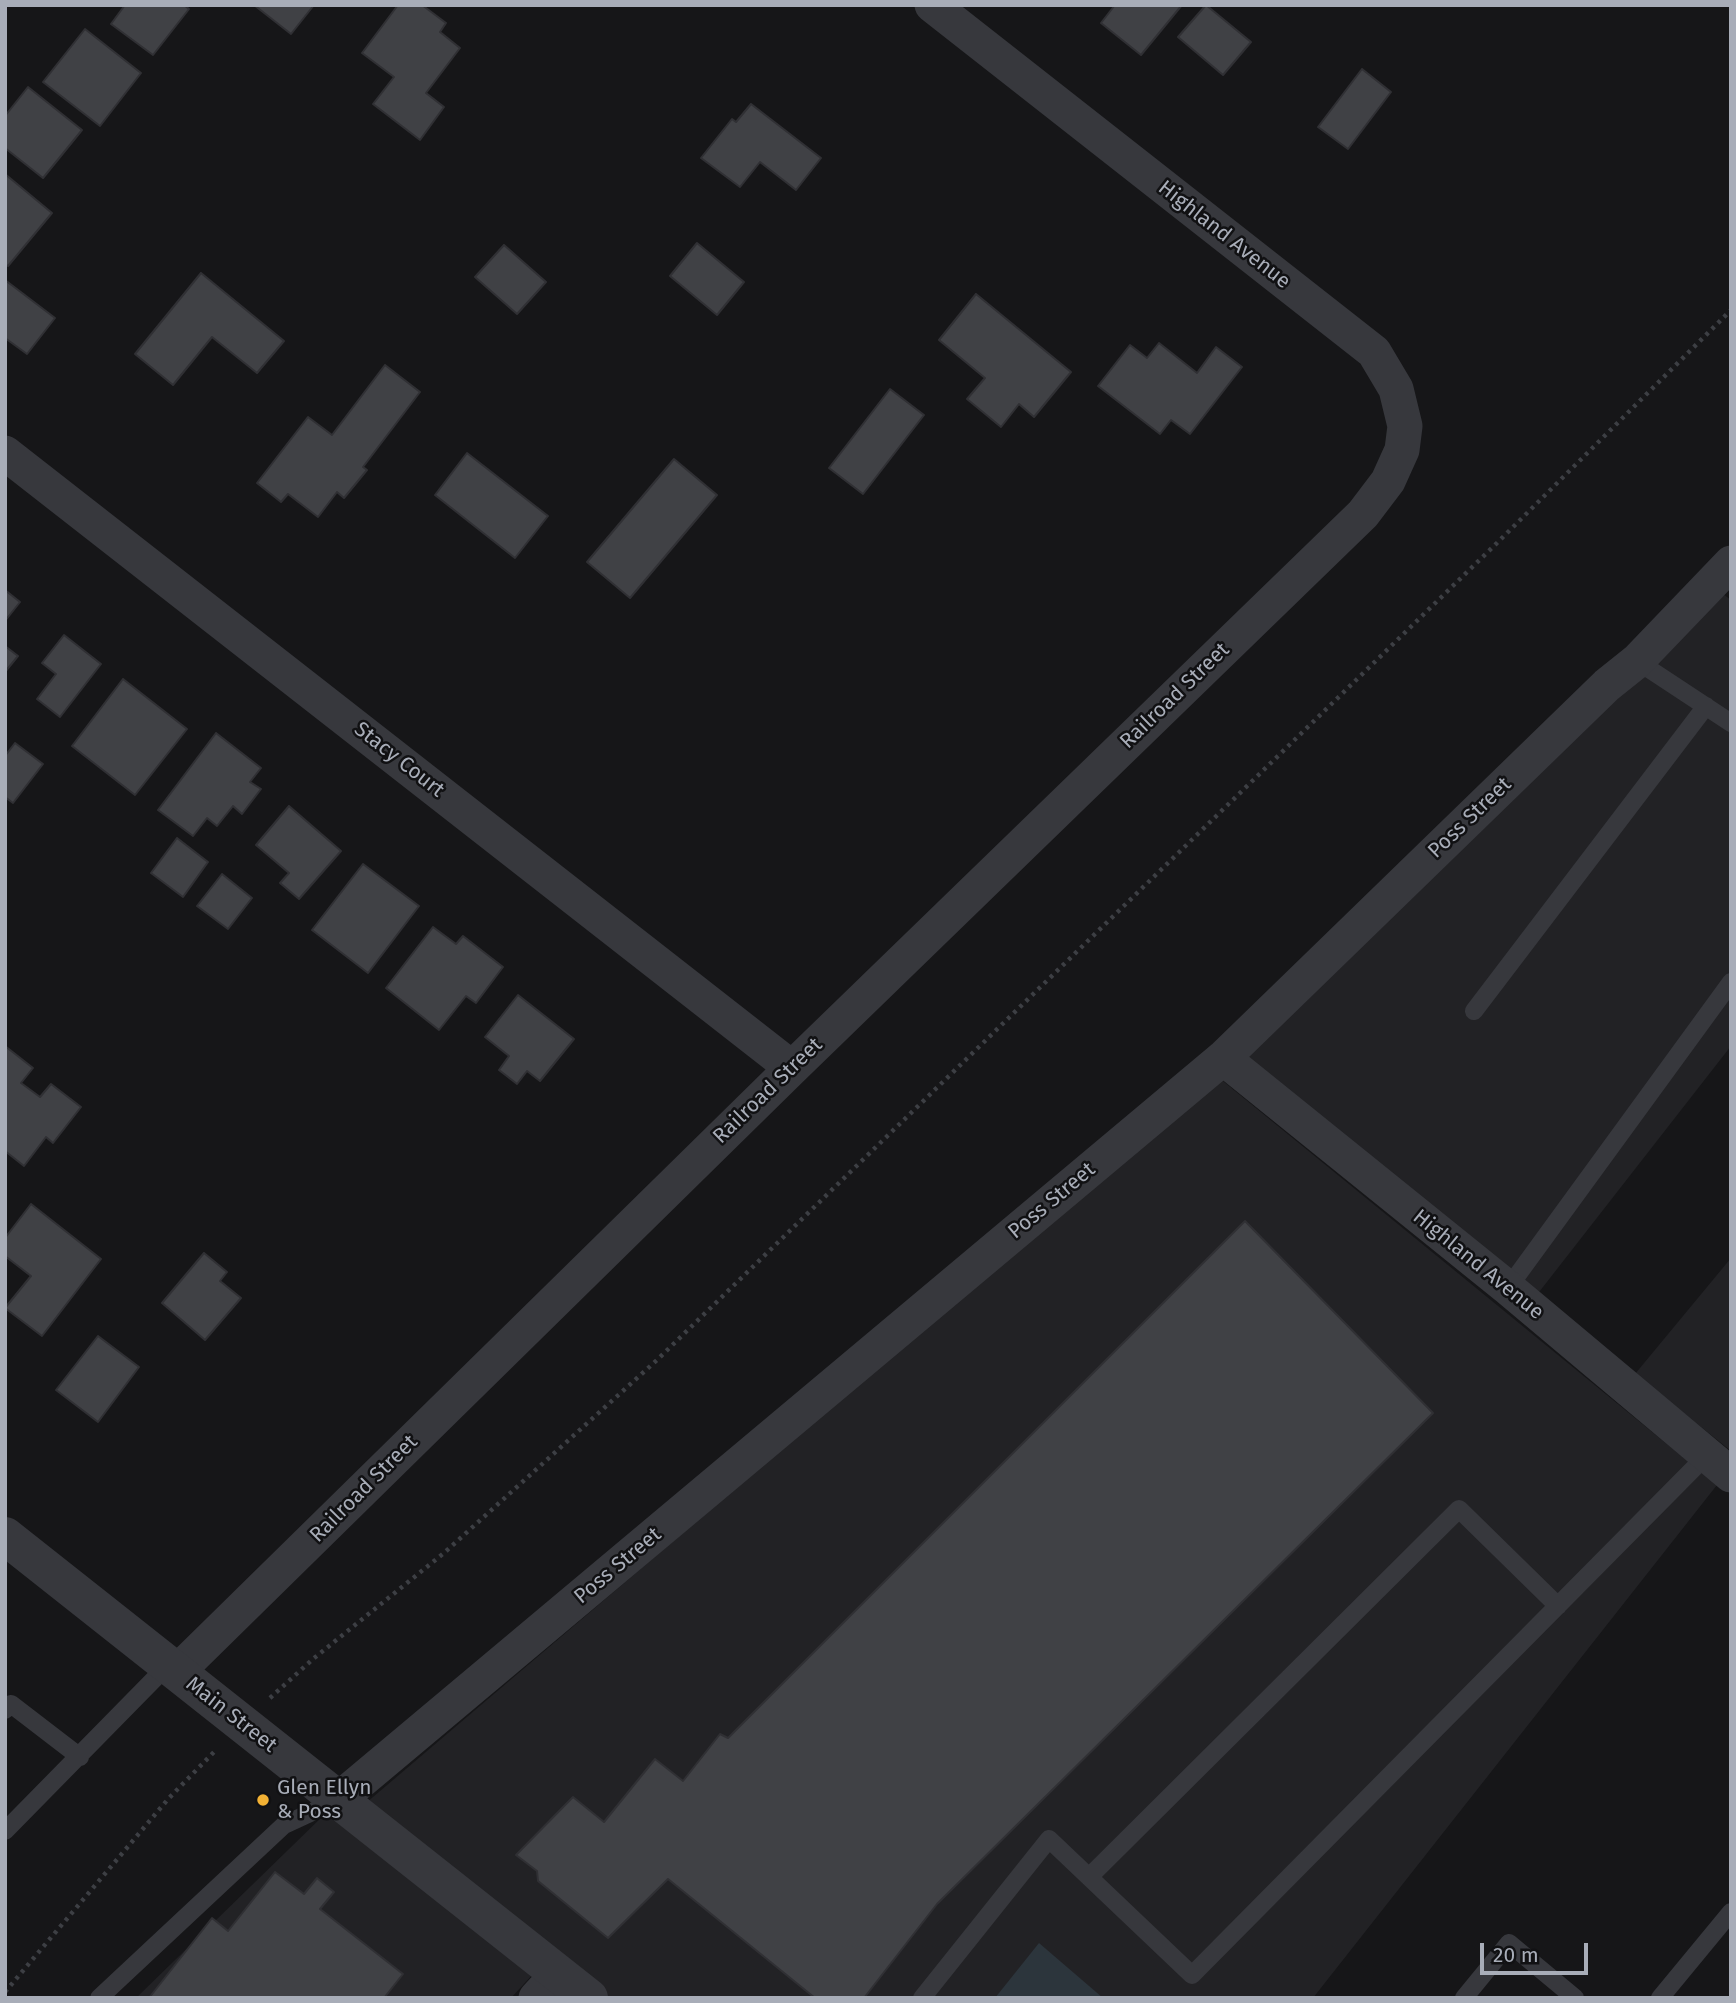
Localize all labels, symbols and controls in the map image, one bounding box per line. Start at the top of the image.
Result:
street label: Highland Avenue [1153,176,1295,294]
street label: Railroad Street [1115,638,1235,754]
street label: Stacy Court [349,717,449,803]
street label: Poss Street [1423,772,1517,864]
street label: Railroad Street [708,1033,828,1149]
street label: Poss Street [1003,1157,1101,1245]
street label: Highland Avenue [1407,1205,1549,1325]
street label: Railroad Street [305,1430,423,1548]
street label: Poss Street [569,1522,667,1610]
street label: Main Street [180,1672,282,1758]
place label: Glen Ellyn & Poss [277,1775,371,1825]
marker: Glen Ellyn & Poss [255,1792,271,1808]
scale bar [1484,1930,1592,1974]
text: 20 m [1493,1942,1539,1968]

